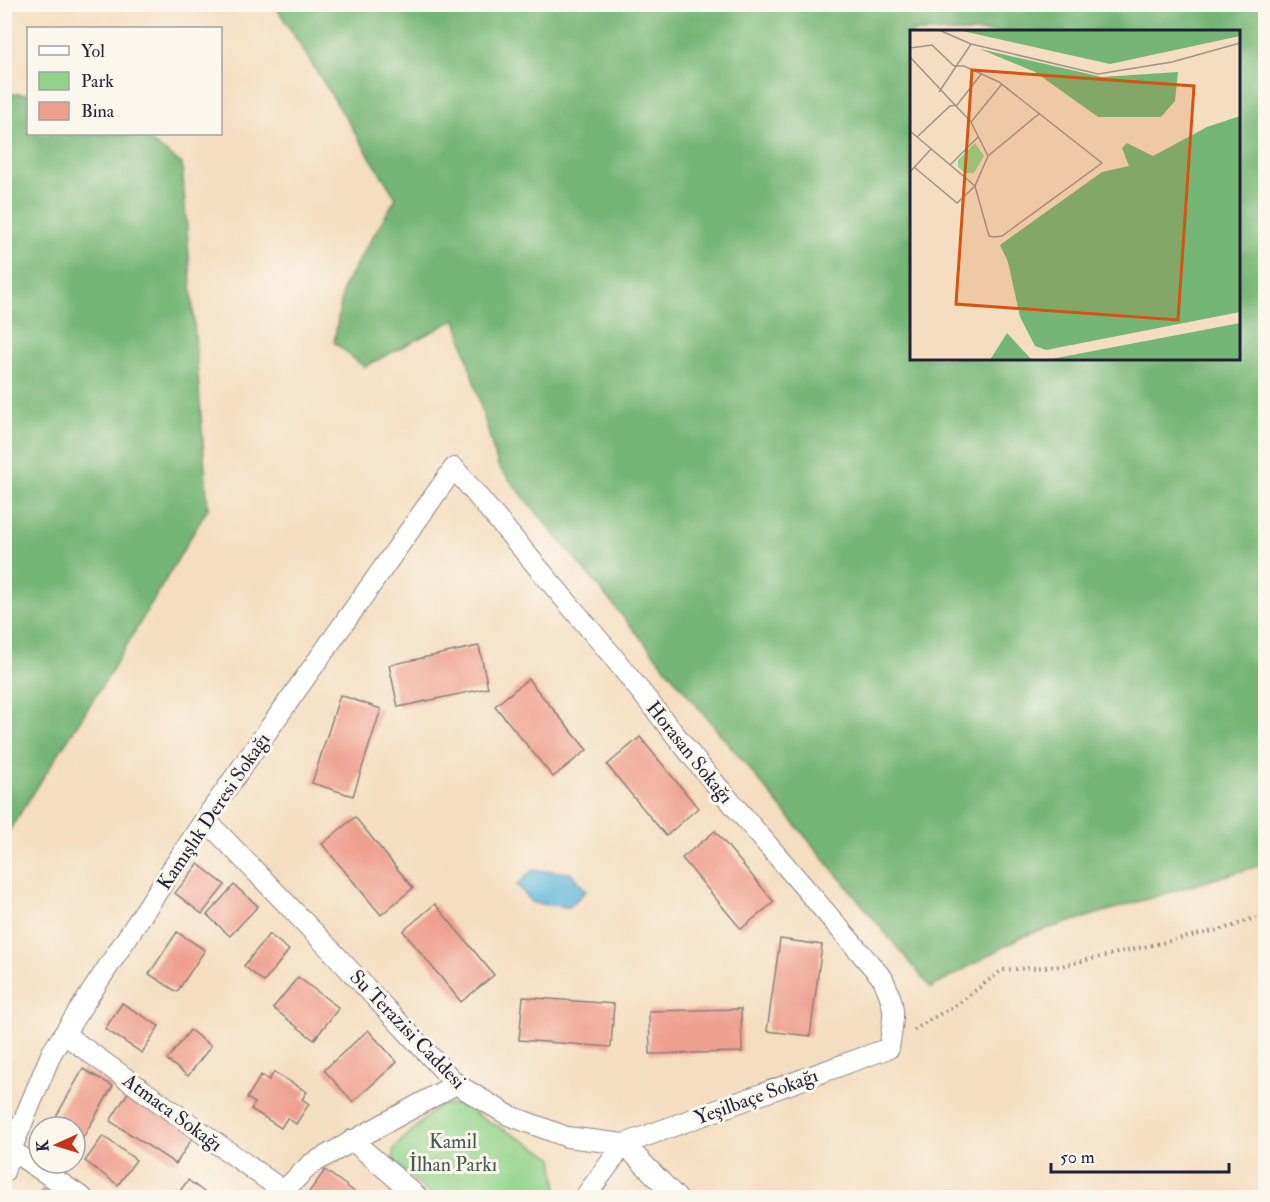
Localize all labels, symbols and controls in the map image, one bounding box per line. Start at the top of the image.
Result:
legend [27,27,222,135]
inset map [910,30,1240,360]
text: Yol [81,40,105,63]
text: Park [81,70,114,93]
text: Bina [81,100,115,123]
street label: Horasan Sokağı [641,696,738,809]
street label: Kamışlık Deresi Sokağı [152,728,275,895]
street label: Su Terazisi Caddesi [344,964,471,1094]
street label: Yeşilbaçe Sokağı [691,1063,821,1130]
street label: Atmaca Sokağı [117,1067,227,1157]
north arrow [27,1115,87,1175]
park label: Kamil İlhan Parkı [409,1129,497,1177]
scale bar [1051,1136,1230,1174]
text: K [33,1139,53,1152]
text: 50 m [1060,1146,1095,1169]

